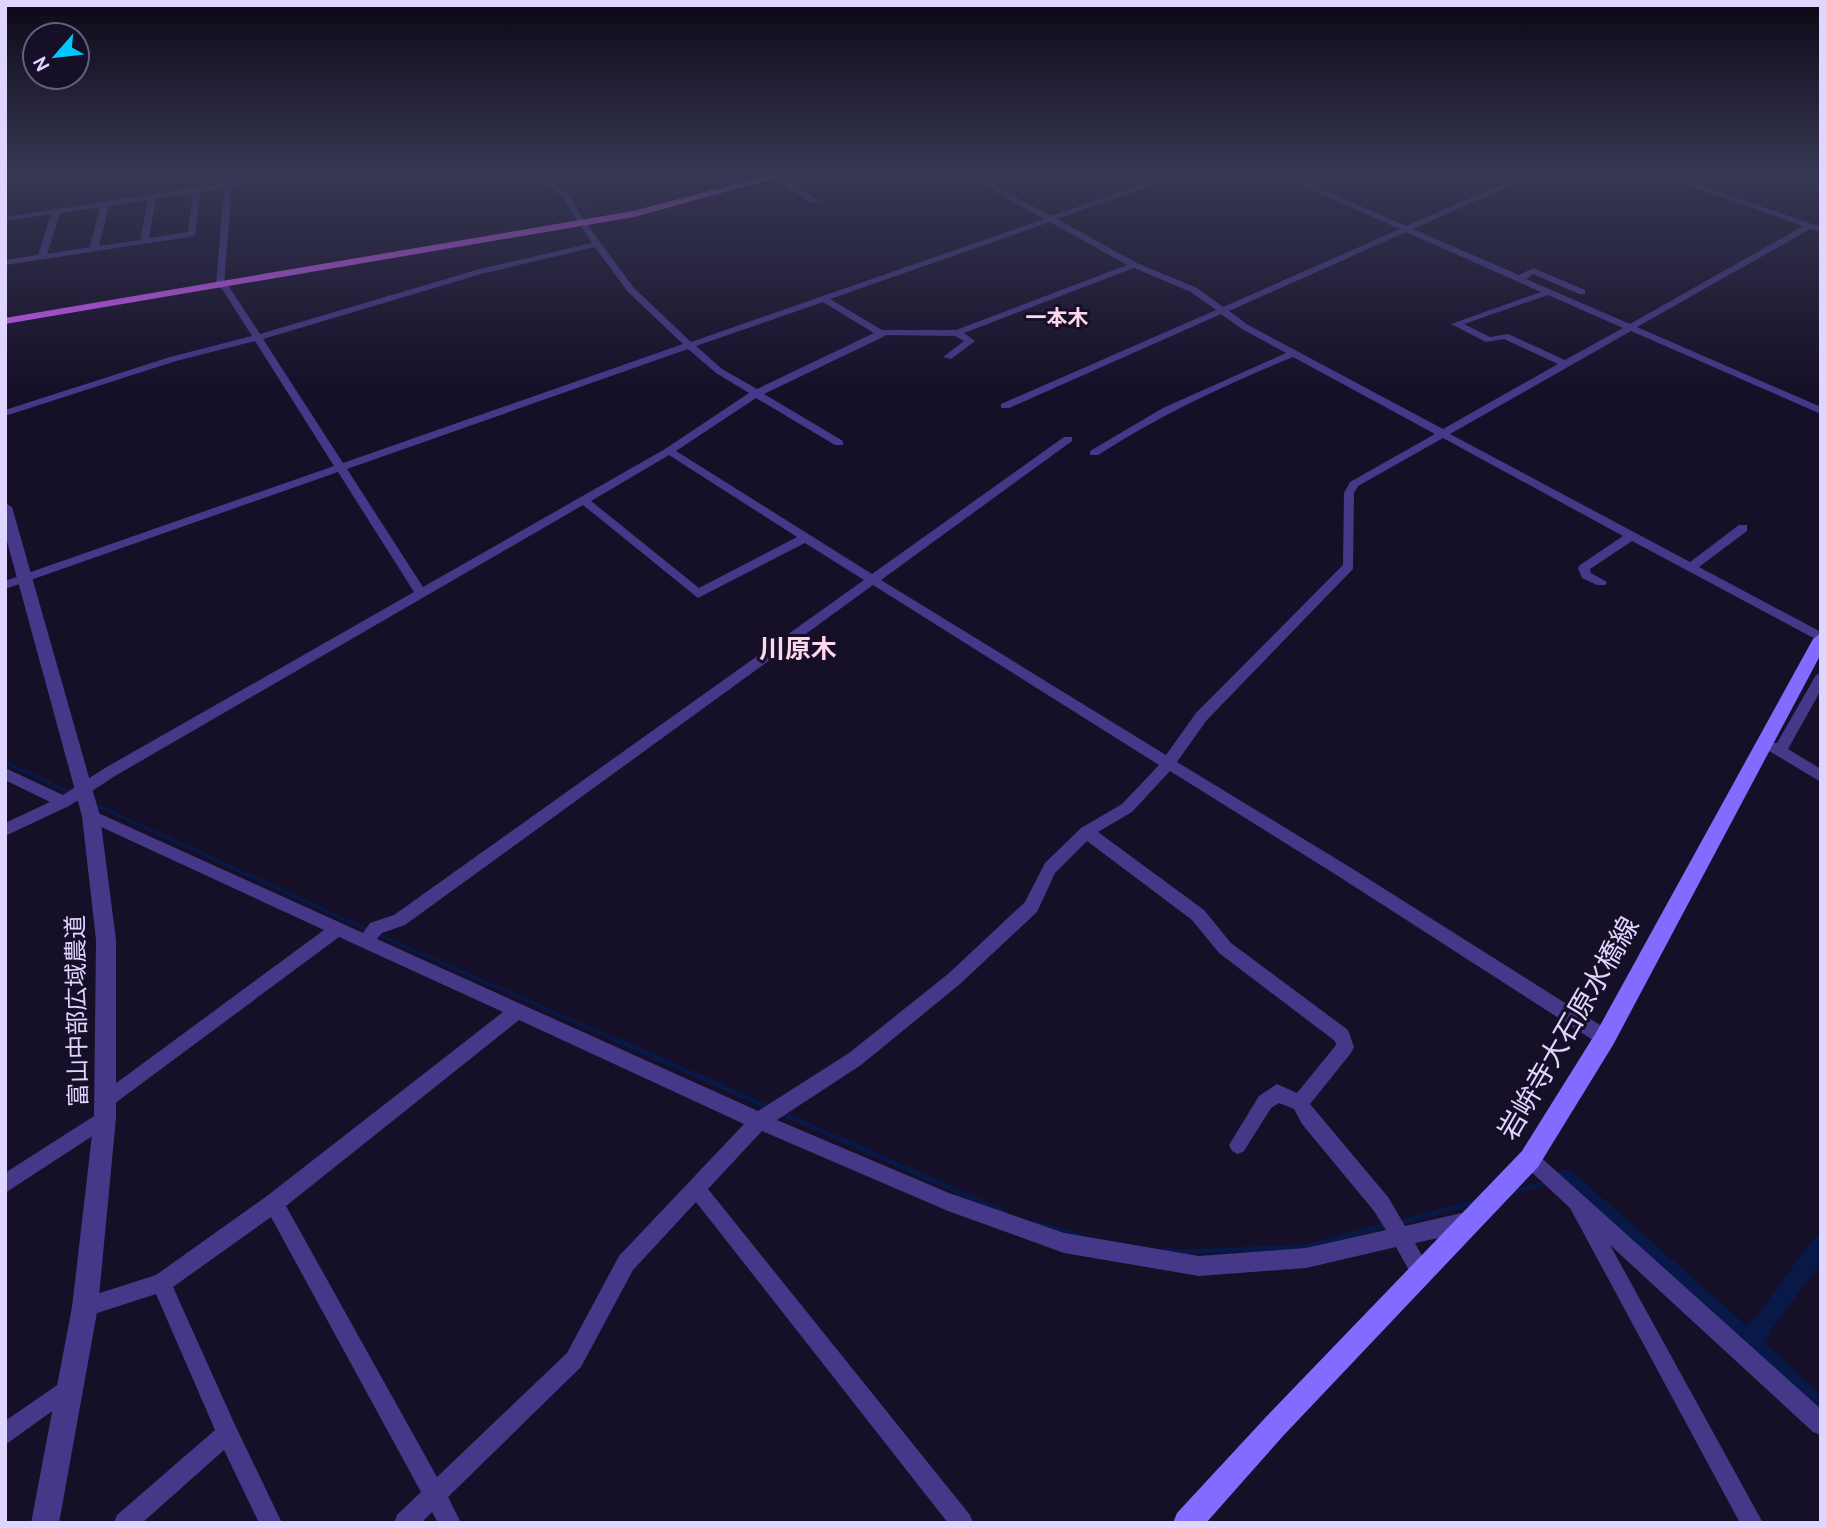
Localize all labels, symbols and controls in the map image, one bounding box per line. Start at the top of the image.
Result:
north arrow [21,21,91,91]
text: N [28,52,55,75]
district label: 一本木 [1026,305,1089,330]
district label: 川原木 [759,633,837,665]
street label: 岩峅寺大石原水橋線 [1490,910,1646,1146]
street label: 富山中部広域農道 [60,915,93,1107]

